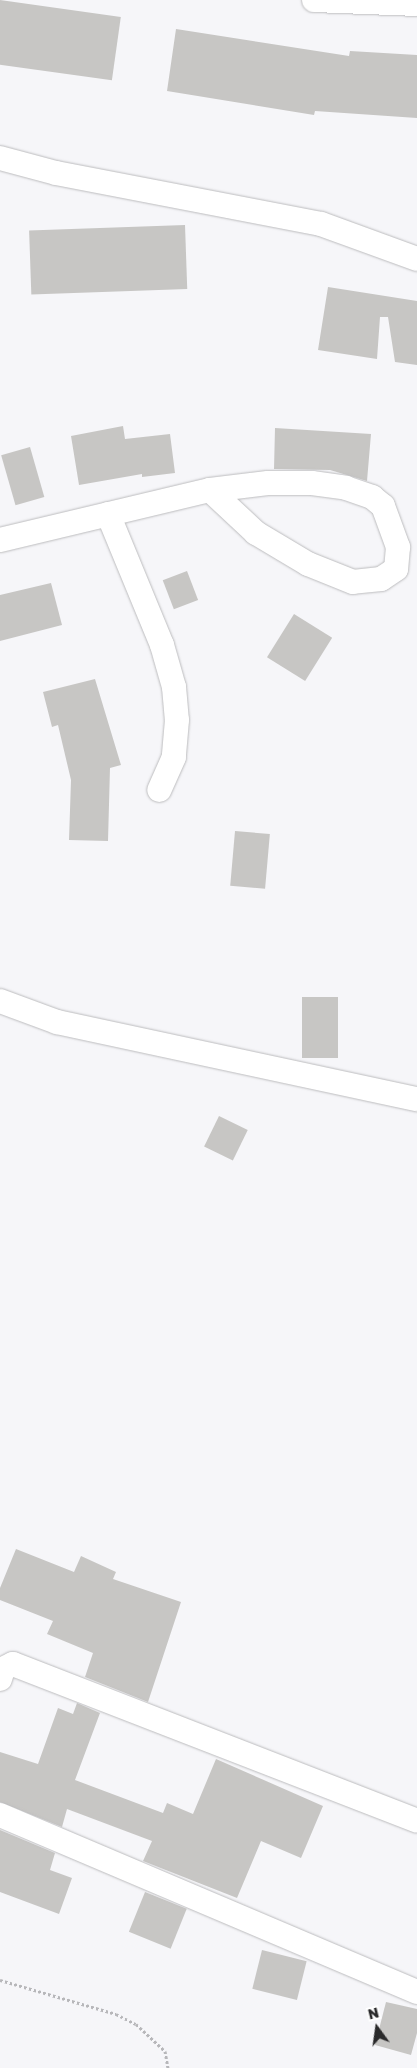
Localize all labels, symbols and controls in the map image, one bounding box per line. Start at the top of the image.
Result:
north arrow [352,2003,402,2053]
text: N [366,2003,380,2022]

